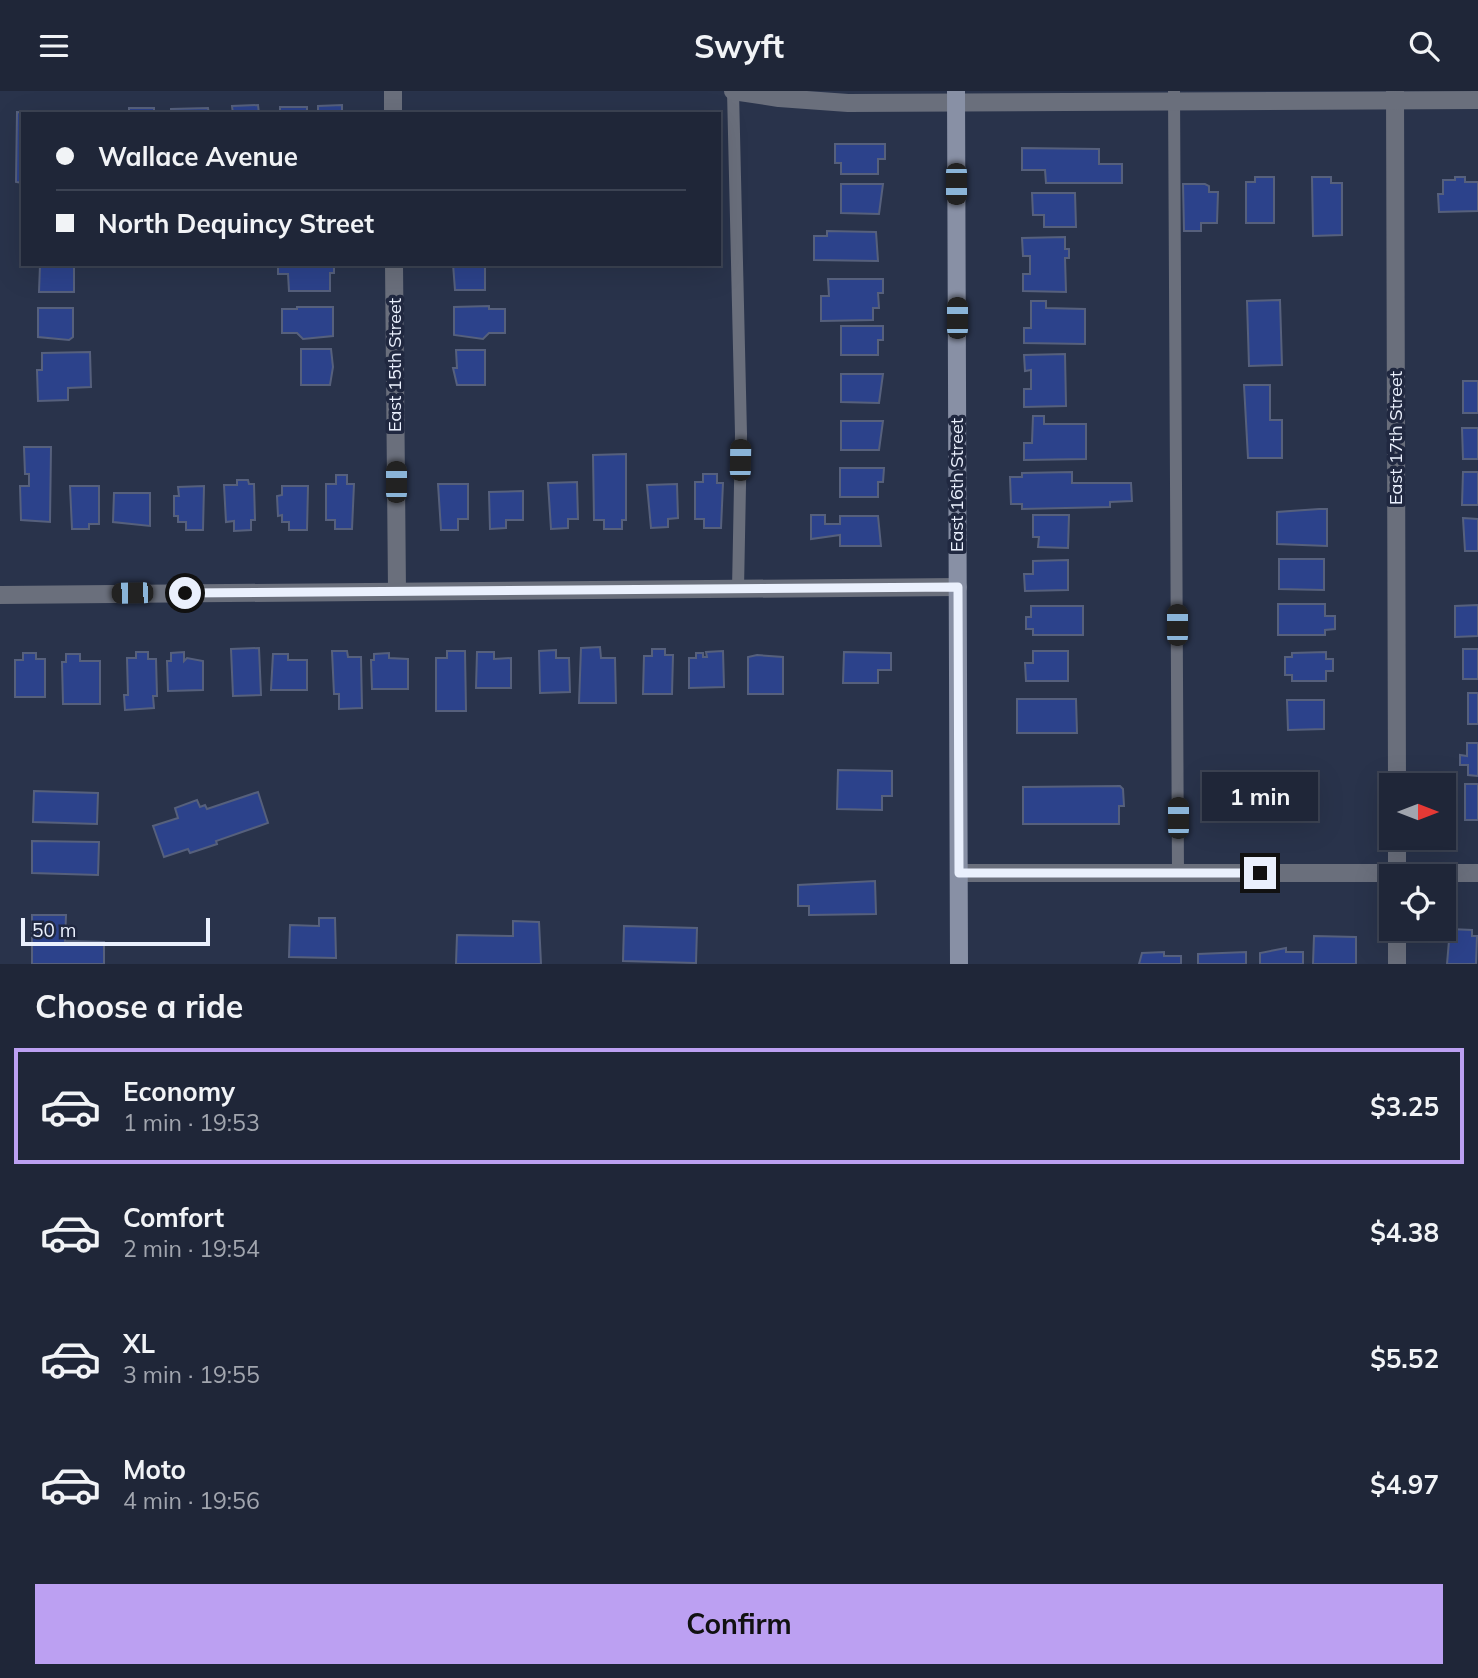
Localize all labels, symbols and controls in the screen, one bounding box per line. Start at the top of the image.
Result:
text: Swyft [694,26,784,66]
icon: menu [35,27,73,65]
icon: search [1405,27,1443,65]
text: Wallace Avenue [98,140,298,173]
car [946,163,967,205]
text: North Dequincy Street [98,207,374,240]
car [947,297,968,339]
street label: East 15th Street [383,298,406,432]
street label: East 17th Street [1384,371,1407,505]
street label: East 16th Street [945,418,968,552]
car [730,439,751,481]
car [386,461,407,503]
route start [169,577,201,609]
car [111,582,154,604]
car [1167,604,1188,646]
callout: 1 min [1202,771,1318,821]
north arrow [1379,773,1456,851]
map controls [1379,773,1456,941]
text: 1 min [1230,782,1290,811]
car [1168,797,1189,839]
route end [1244,857,1276,889]
button: locate [1379,864,1456,941]
scale bar [21,915,210,947]
text: 50 m [32,918,76,942]
text: Choose a ride [35,986,243,1026]
icon: car [39,1075,102,1138]
text: Economy [123,1075,235,1108]
text: $3.25 [1370,1090,1439,1123]
text: 1 min · 19:53 [123,1108,260,1137]
icon: car [39,1201,102,1264]
text: Comfort [123,1201,224,1234]
text: $4.38 [1370,1216,1439,1249]
text: 2 min · 19:54 [123,1234,260,1263]
icon: car [39,1327,102,1390]
text: XL [123,1327,155,1360]
text: $5.52 [1370,1342,1439,1375]
text: 3 min · 19:55 [123,1360,260,1389]
icon: car [39,1453,102,1516]
text: Moto [123,1453,186,1486]
text: $4.97 [1370,1468,1439,1501]
text: 4 min · 19:56 [123,1486,260,1515]
button: Confirm [35,1584,1443,1664]

